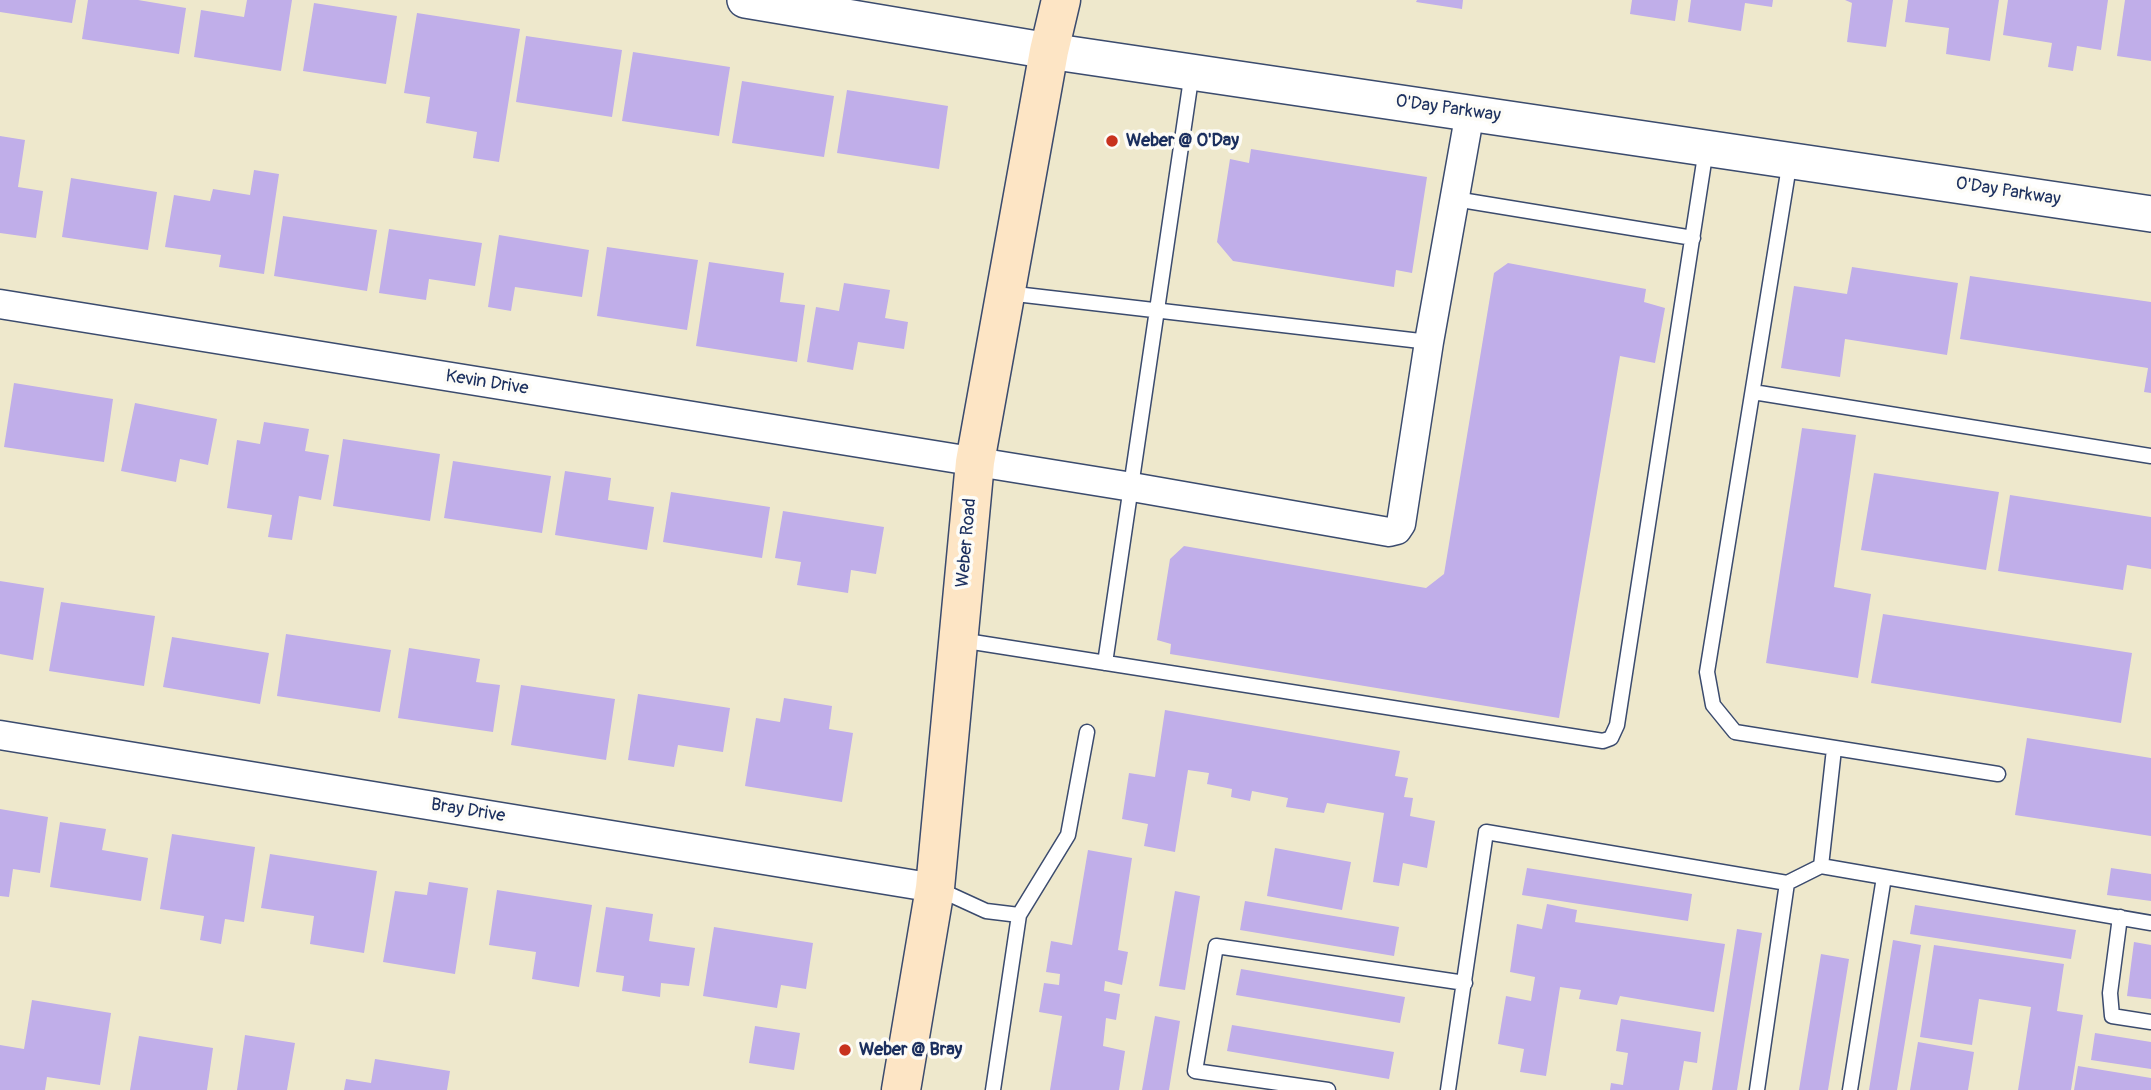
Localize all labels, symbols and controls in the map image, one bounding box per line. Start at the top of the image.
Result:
street label: O'Day Parkway [1394,91,1502,127]
place label: Weber @ O'Day [1126,130,1239,152]
marker: Weber @ O'Day [1104,133,1120,149]
street label: O'Day Parkway [1954,173,2062,211]
street label: Kevin Drive [444,366,530,400]
street label: Weber Road [952,497,982,589]
street label: Bray Drive [429,794,507,828]
place label: Weber @ Bray [859,1039,962,1061]
marker: Weber @ Bray [837,1042,853,1058]

